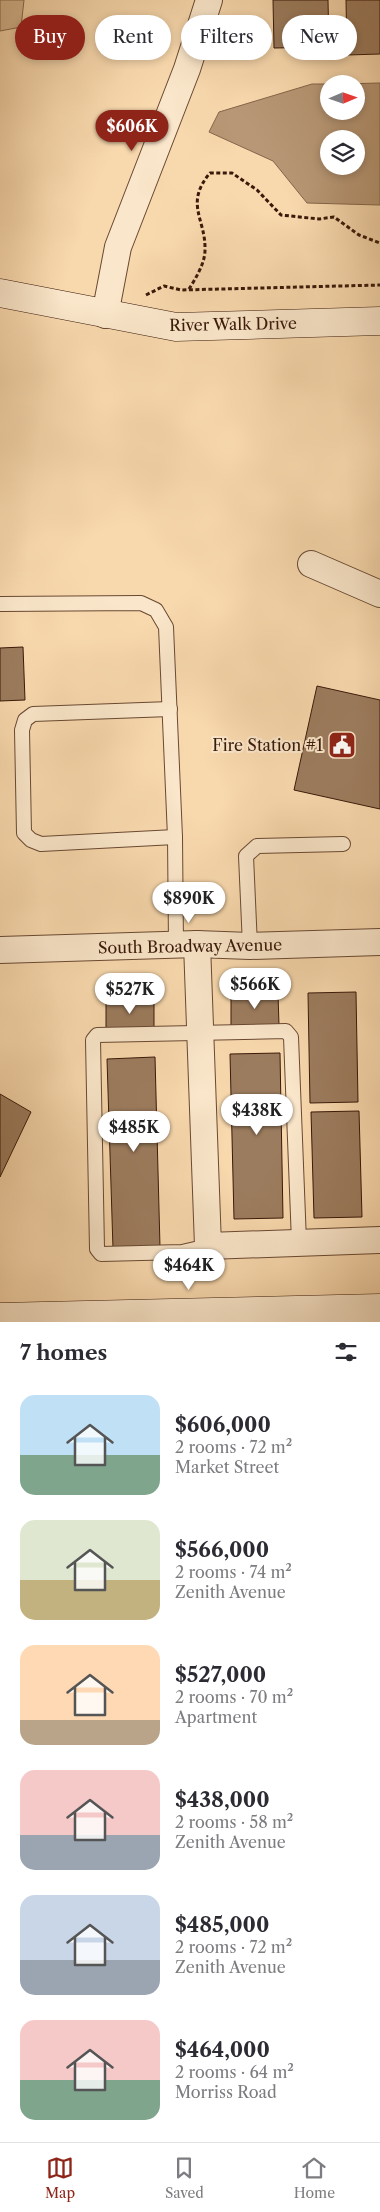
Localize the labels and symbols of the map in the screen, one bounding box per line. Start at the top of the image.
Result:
north arrow [320,75,365,120]
pin: $606K [97,110,167,152]
street label: River Walk Drive [169,313,297,335]
public building icon: Fire Station #1 [327,730,357,760]
place label: Fire Station #1 [212,735,323,755]
pin: $890K [154,882,224,924]
street label: South Broadway Avenue [98,934,282,958]
pin: $566K [220,968,290,1010]
pin: $527K [95,972,165,1015]
pin: $438K [222,1094,292,1136]
pin: $485K [99,1110,169,1153]
pin: $464K [154,1248,224,1291]

